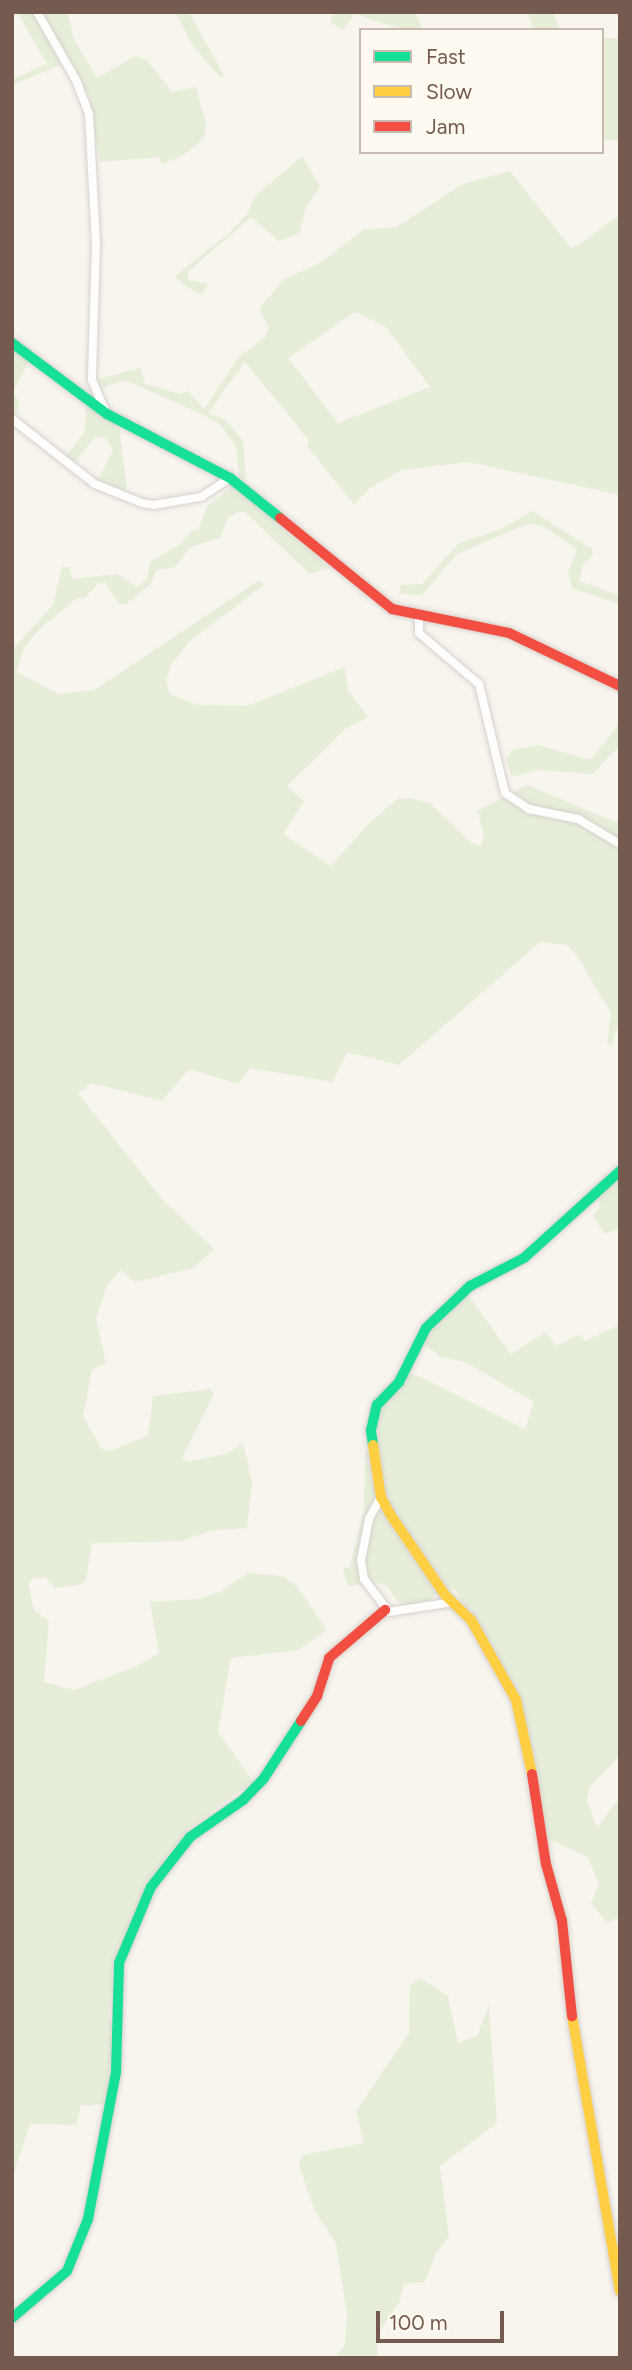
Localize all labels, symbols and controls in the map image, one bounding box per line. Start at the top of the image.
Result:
legend [359,28,604,154]
text: Fast [426,44,466,69]
text: Slow [426,79,472,104]
text: Jam [426,114,465,139]
scale bar [380,2296,508,2340]
text: 100 m [389,2310,448,2335]

